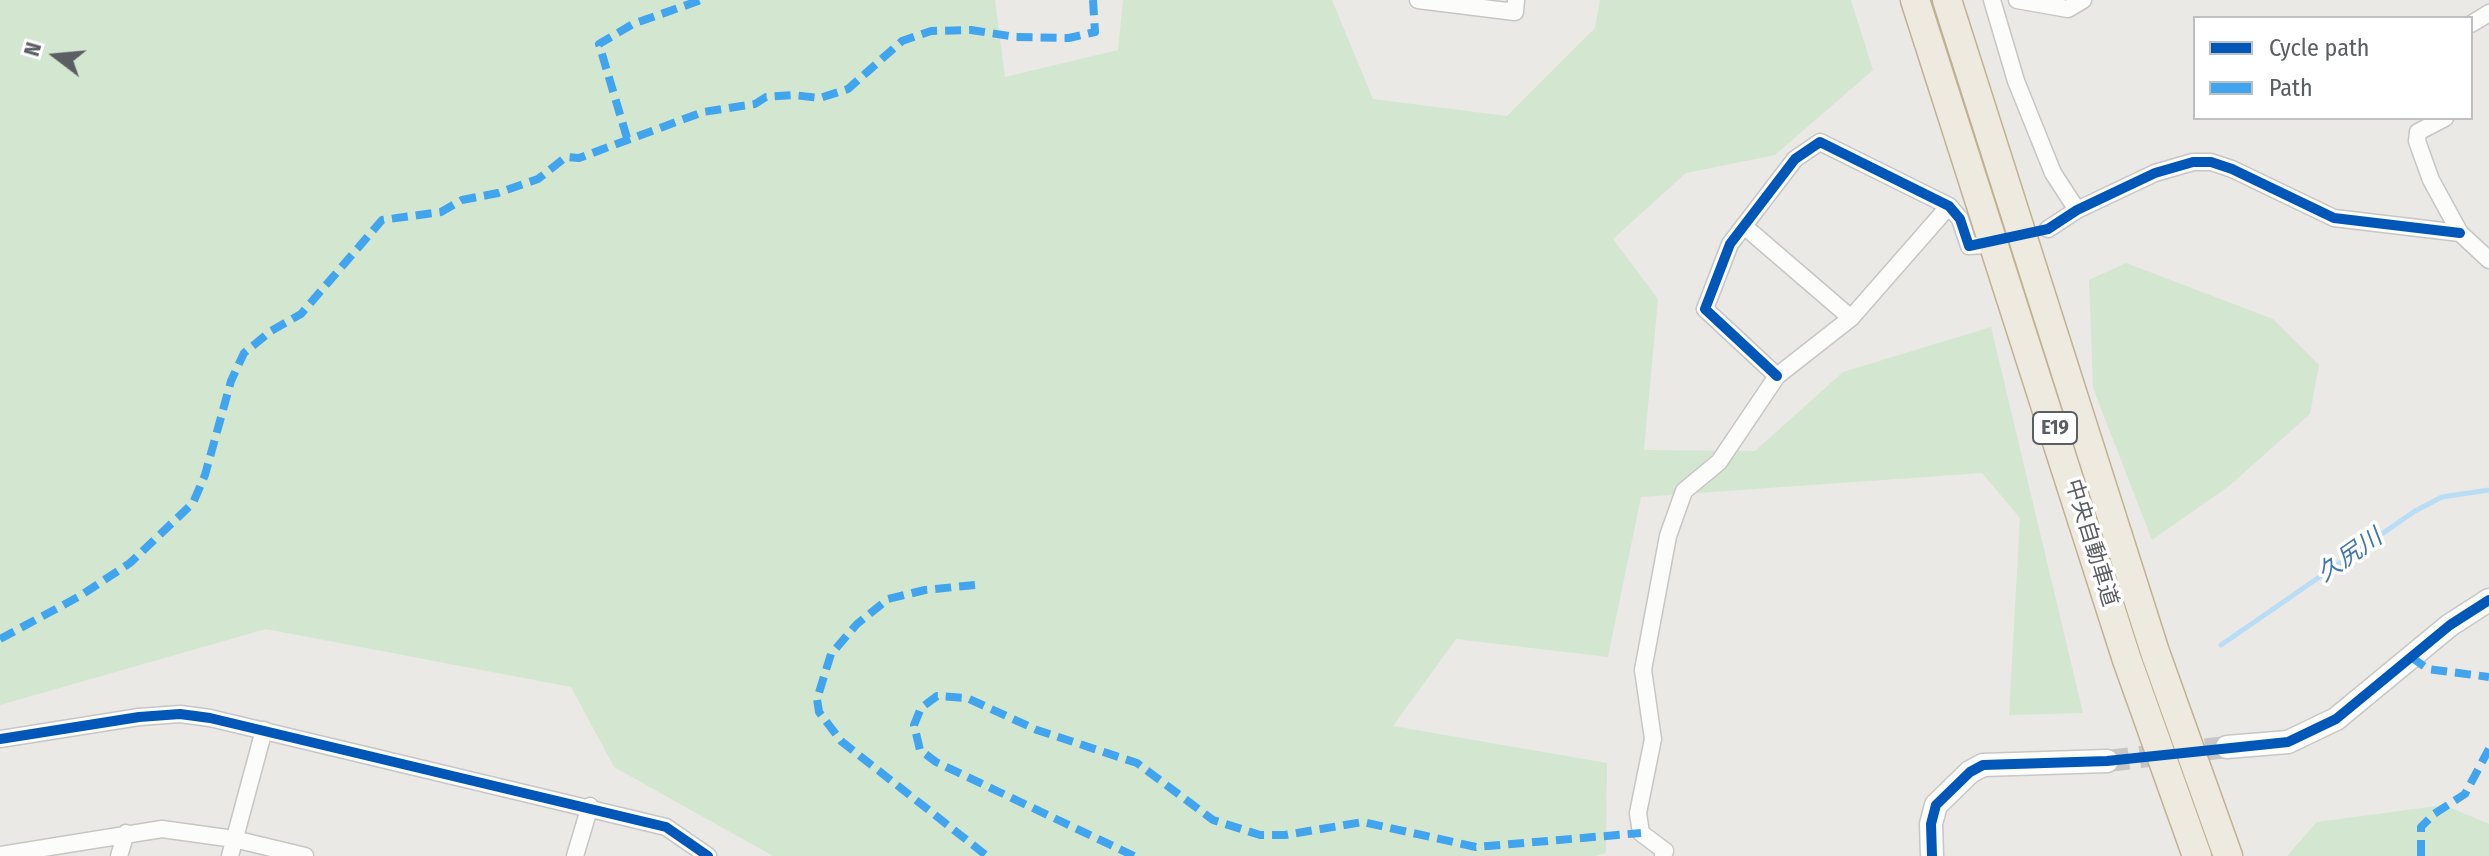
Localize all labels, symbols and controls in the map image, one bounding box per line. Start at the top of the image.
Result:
north arrow [16,16,96,96]
legend [2193,16,2473,120]
text: Cycle path [2269,34,2369,62]
text: N [18,39,47,59]
text: Path [2269,74,2313,102]
road number: E19 [2033,412,2077,444]
street label: 中央自動車道 [2059,476,2123,610]
water label: 久尻川 [2312,524,2388,588]

